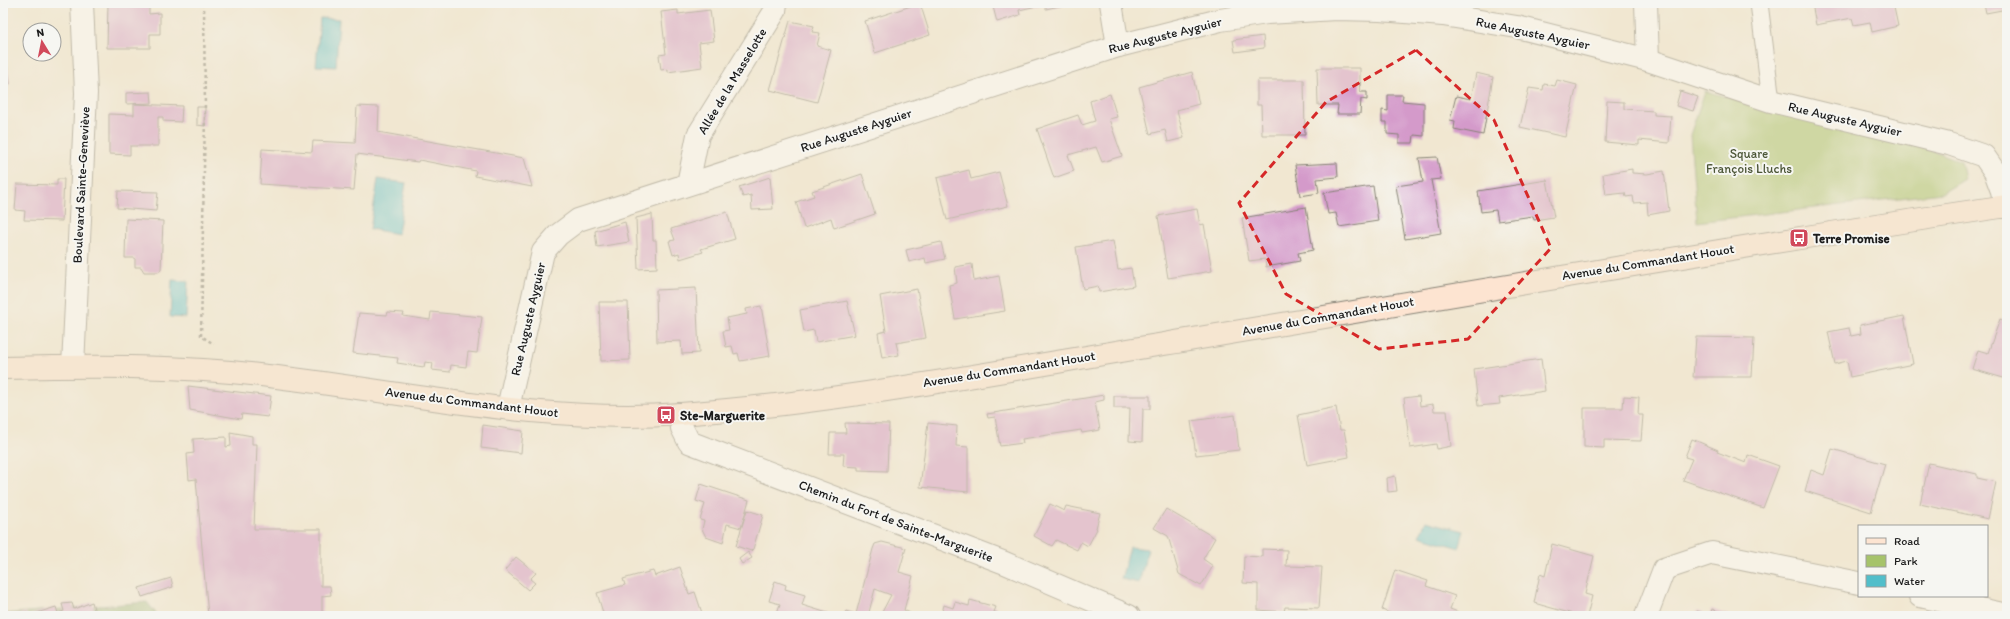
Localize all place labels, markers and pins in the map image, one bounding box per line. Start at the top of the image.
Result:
bus stop icon: Terre Promise [1788,227,1810,249]
place label: Terre Promise [1812,231,1890,246]
bus stop icon: Ste-Marguerite [655,404,677,426]
place label: Ste-Marguerite [680,408,765,424]

